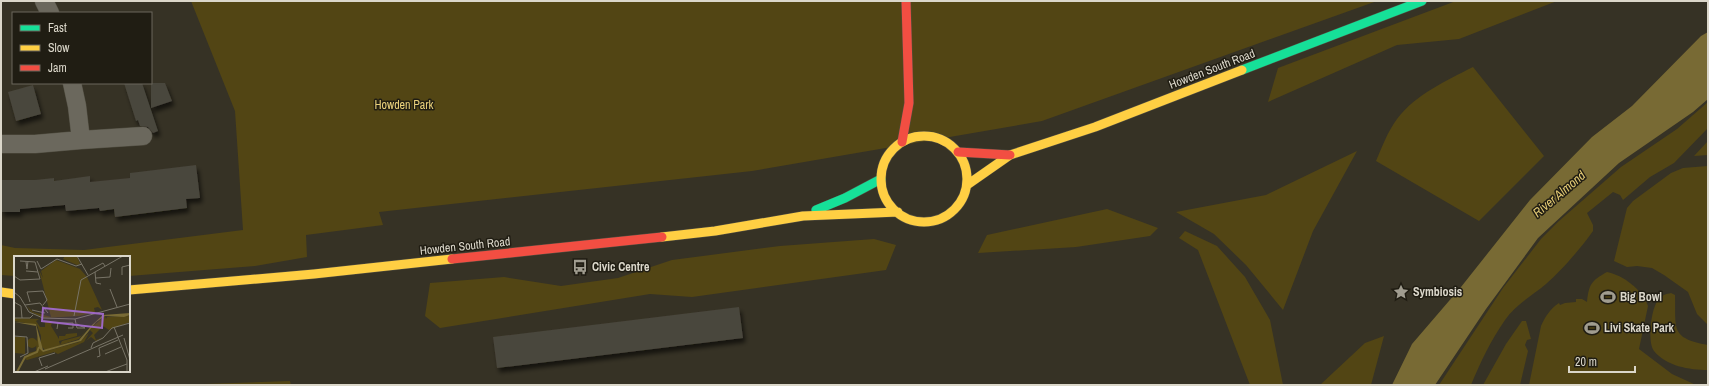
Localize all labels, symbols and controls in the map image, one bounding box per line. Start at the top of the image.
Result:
legend [12,12,152,84]
text: Fast [48,20,67,36]
text: Slow [48,40,70,56]
street label: Howden South Road [1167,45,1257,93]
text: Jam [48,60,67,76]
park label: Howden Park [374,97,434,113]
water label: River Almond [1529,167,1589,221]
street label: Howden South Road [419,233,511,259]
inset map [14,256,130,372]
bus stop icon: Civic Centre [571,258,589,276]
place label: Civic Centre [592,259,650,275]
place icon: Symbiosis [1392,283,1410,301]
place label: Symbiosis [1413,284,1463,300]
sports icon: Big Bowl [1599,288,1617,306]
place label: Big Bowl [1620,289,1662,305]
sports icon: Livi Skate Park [1583,319,1601,337]
place label: Livi Skate Park [1604,320,1675,336]
scale bar [1569,348,1635,374]
text: 20 m [1575,354,1597,370]

